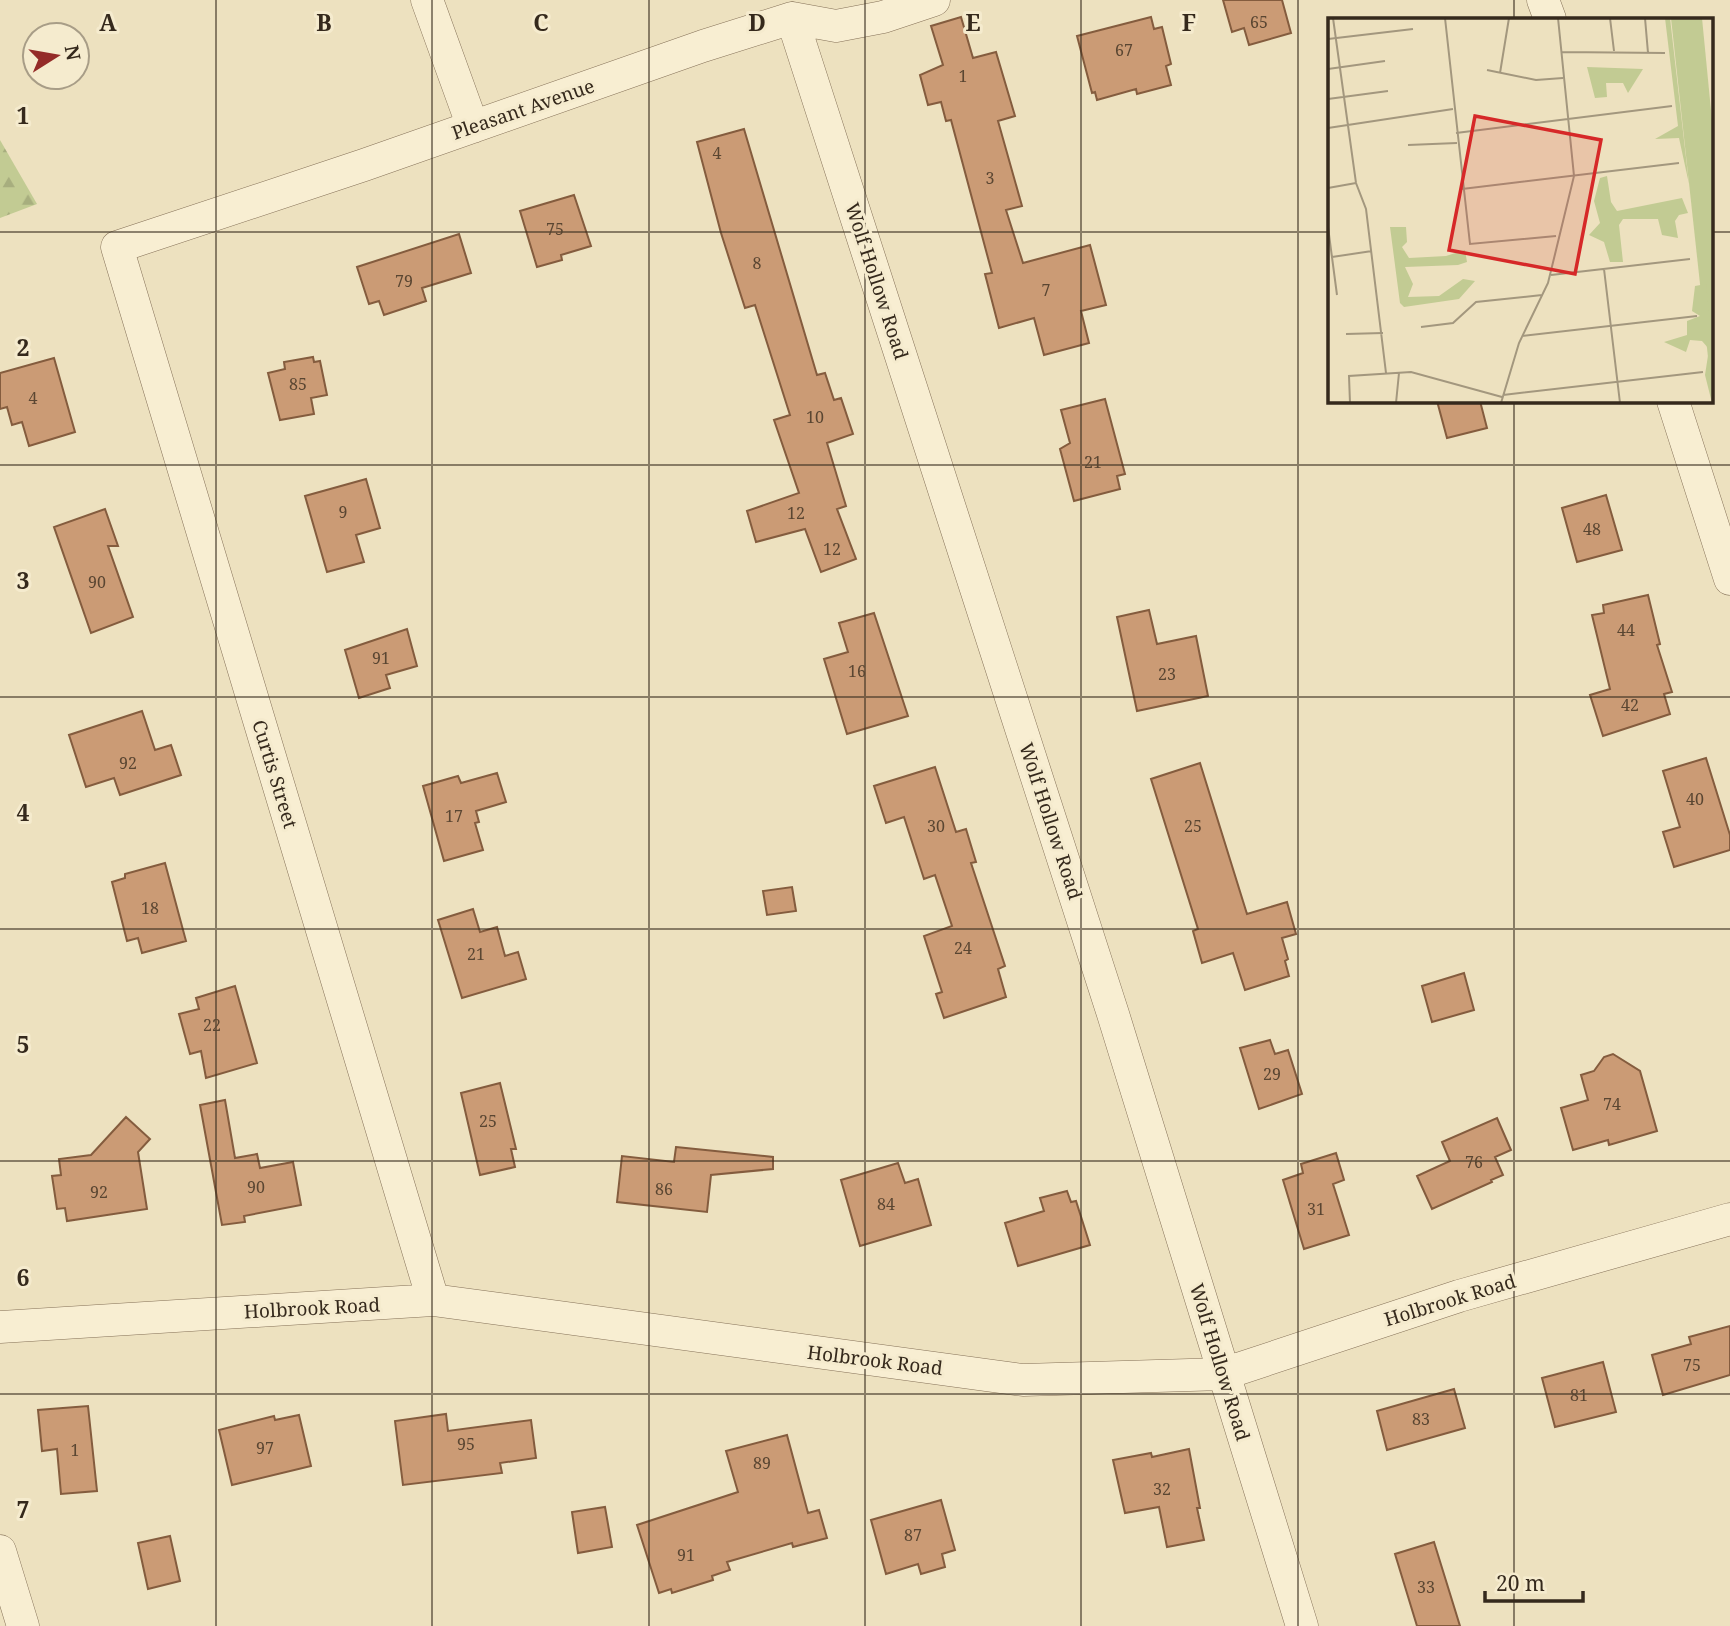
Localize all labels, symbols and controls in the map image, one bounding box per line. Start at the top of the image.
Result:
text: A [99,6,117,38]
text: B [316,6,332,38]
text: C [533,6,549,38]
text: D [748,6,766,38]
text: E [965,6,981,38]
text: F [1182,6,1196,38]
house number: 65 [1250,11,1268,33]
inset map [1328,18,1712,402]
north arrow [21,21,91,91]
house number: 67 [1115,39,1133,61]
text: N [58,43,87,63]
house number: 1 [959,65,967,87]
street label: Pleasant Avenue [448,72,598,146]
text: 1 [17,99,30,131]
house number: 4 [713,142,722,164]
house number: 3 [986,167,995,189]
street label: Wolf Hollow Road [839,199,915,363]
house number: 75 [546,218,564,240]
house number: 8 [753,252,762,274]
house number: 79 [395,270,413,292]
house number: 7 [1042,279,1051,301]
text: 2 [17,331,30,363]
house number: 85 [289,373,307,395]
house number: 4 [29,387,38,409]
house number: 10 [806,406,824,428]
house number: 21 [1084,451,1102,473]
house number: 9 [339,501,347,523]
house number: 12 [787,502,805,524]
house number: 48 [1583,518,1601,540]
house number: 12 [823,538,841,560]
text: 3 [17,564,30,596]
house number: 90 [88,571,106,593]
house number: 44 [1617,619,1635,641]
house number: 91 [372,647,390,669]
house number: 16 [848,660,866,682]
house number: 23 [1158,663,1176,685]
house number: 42 [1621,694,1639,716]
street label: Curtis Street [246,717,304,832]
street label: Wolf Hollow Road [1013,739,1089,903]
house number: 92 [119,752,137,774]
house number: 40 [1686,788,1704,810]
text: 4 [17,796,30,828]
house number: 17 [445,805,463,827]
house number: 30 [927,815,945,837]
house number: 25 [1184,815,1202,837]
house number: 18 [141,897,159,919]
house number: 24 [954,937,972,959]
house number: 21 [467,943,485,965]
house number: 22 [203,1014,221,1036]
text: 5 [17,1028,30,1060]
house number: 29 [1263,1063,1281,1085]
house number: 74 [1603,1093,1621,1115]
house number: 25 [479,1110,497,1132]
house number: 76 [1465,1151,1483,1173]
house number: 90 [247,1176,265,1198]
house number: 86 [655,1178,673,1200]
house number: 92 [90,1181,108,1203]
house number: 84 [877,1193,895,1215]
house number: 31 [1307,1198,1325,1220]
text: 6 [17,1261,30,1293]
street label: Holbrook Road [1381,1268,1519,1332]
street label: Wolf Hollow Road [1184,1280,1256,1444]
street label: Holbrook Road [243,1291,381,1325]
street label: Holbrook Road [806,1339,945,1381]
house number: 75 [1683,1354,1701,1376]
house number: 81 [1570,1384,1588,1406]
house number: 83 [1412,1408,1430,1430]
house number: 95 [457,1433,475,1455]
house number: 97 [256,1437,274,1459]
house number: 1 [71,1439,79,1461]
house number: 89 [753,1452,771,1474]
house number: 32 [1153,1478,1171,1500]
text: 7 [17,1493,30,1525]
house number: 87 [904,1524,922,1546]
house number: 91 [677,1544,695,1566]
scale bar [1485,1560,1583,1604]
text: 20 m [1496,1569,1545,1597]
house number: 33 [1417,1576,1435,1598]

